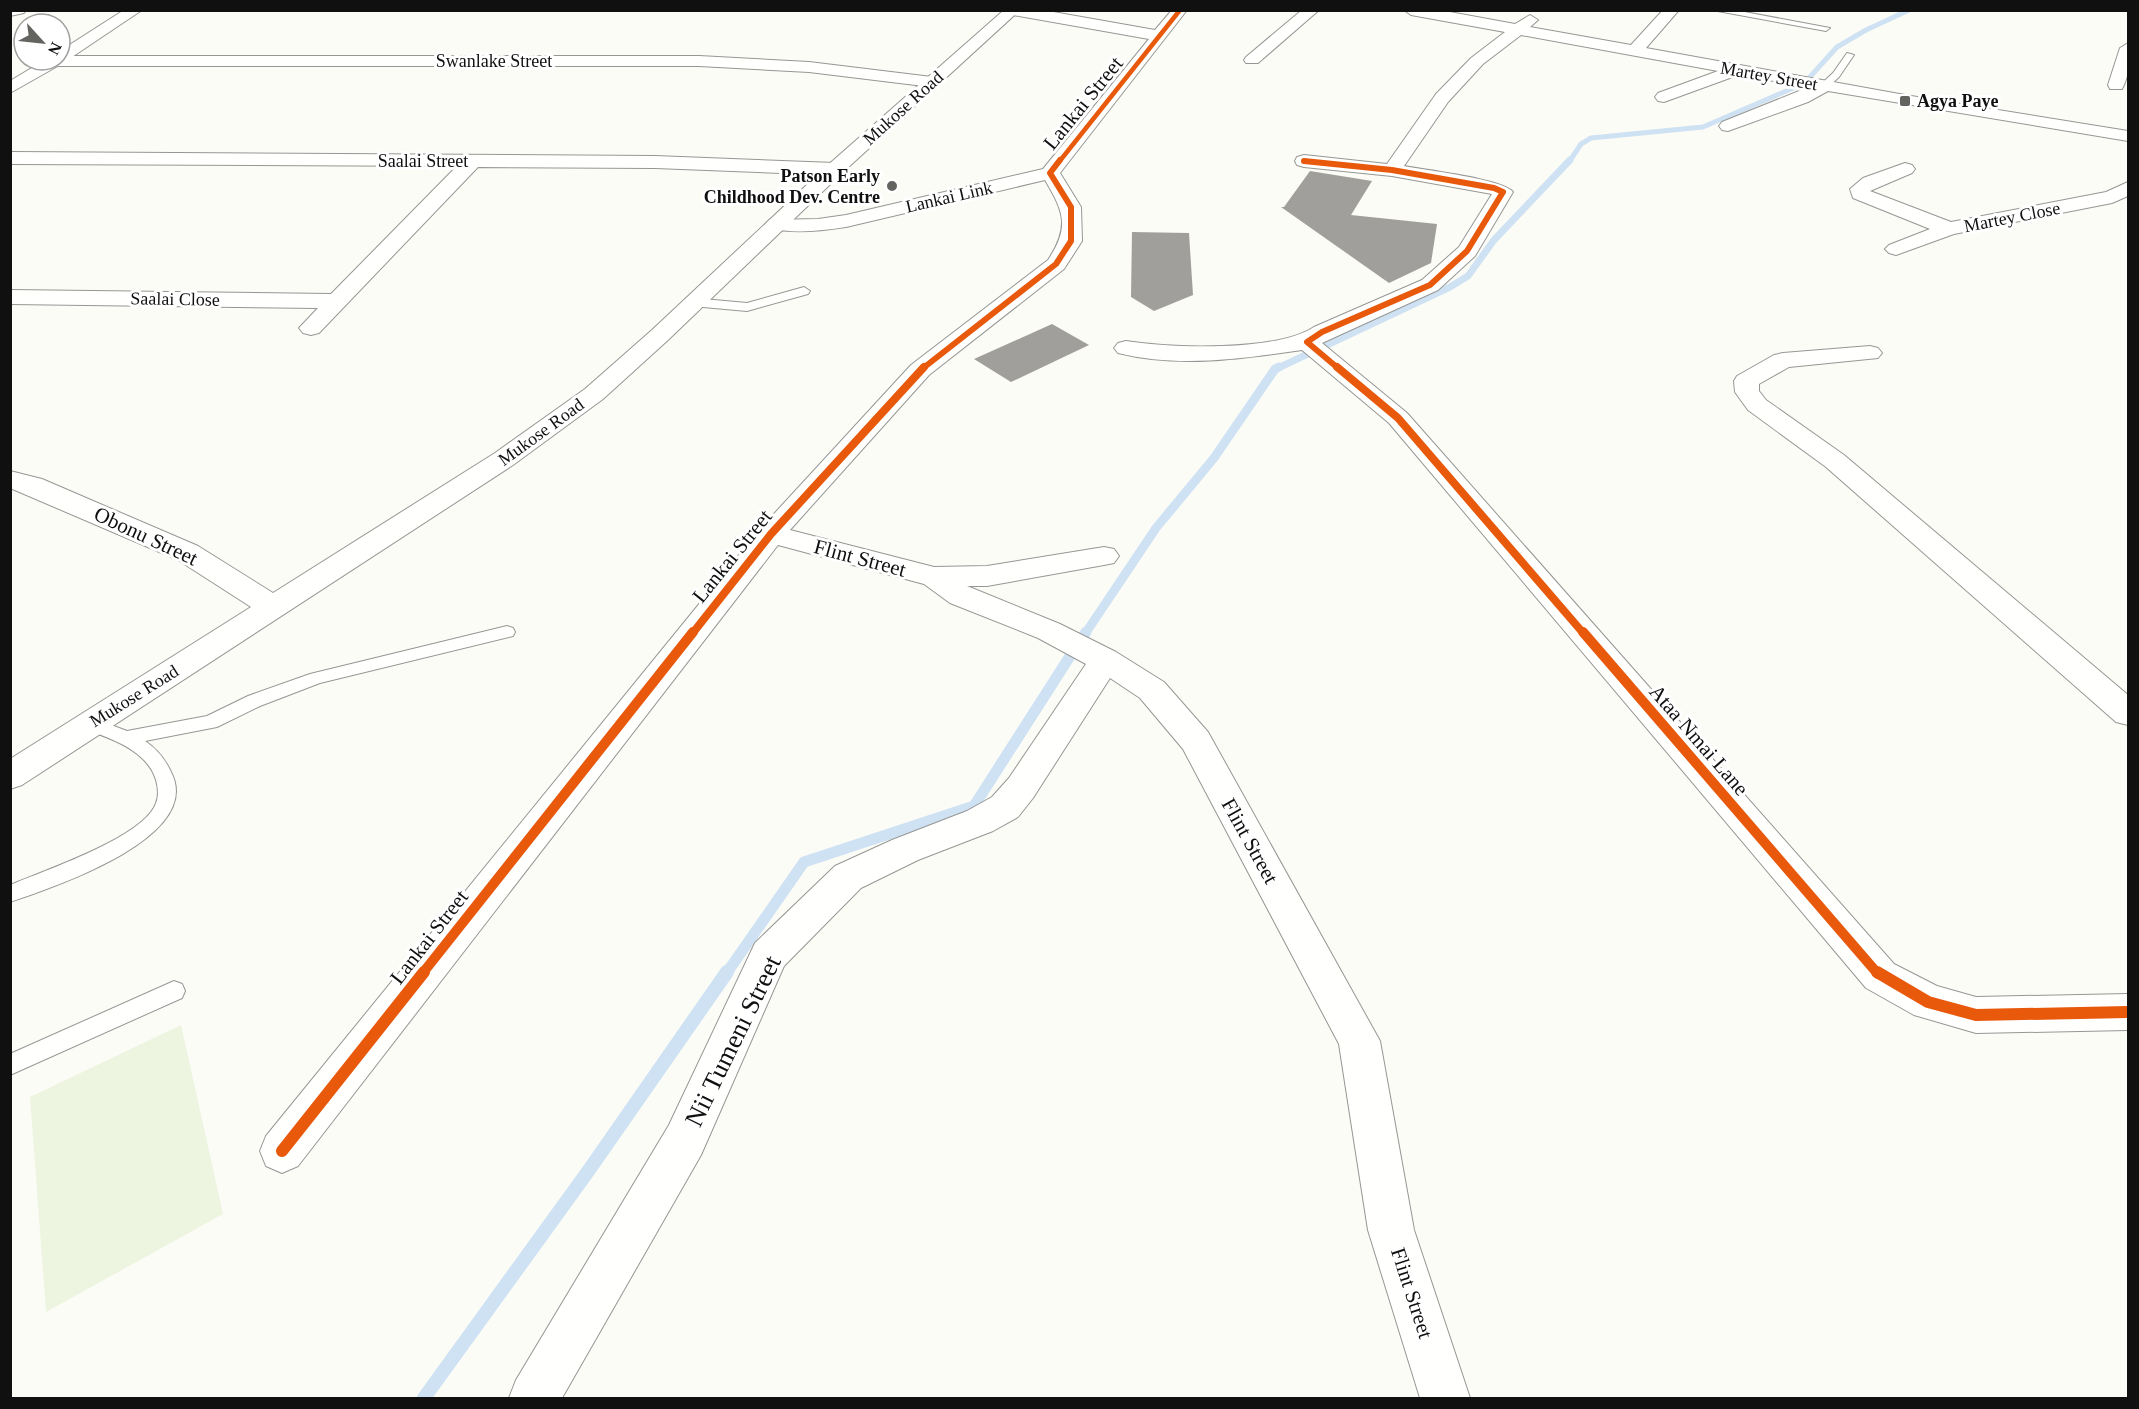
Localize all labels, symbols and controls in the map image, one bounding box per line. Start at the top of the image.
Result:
north arrow [12,12,72,72]
text: N [45,40,65,58]
street label: Swanlake Street [436,51,552,71]
street label: Lankai Street [1038,52,1128,154]
street label: Martey Street [1719,58,1819,94]
street label: Mukose Road [859,67,947,149]
place label: Agya Paye [1917,91,1998,111]
marker: Agya Paye [1898,94,1912,108]
street label: Saalai Street [378,151,468,171]
place label: Patson Early Childhood Dev. Centre [704,166,880,207]
street label: Lankai Link [904,177,994,217]
marker: Patson Early Childhood Dev. Centre [885,179,899,193]
street label: Martey Close [1962,198,2062,236]
street label: Saalai Close [130,288,220,310]
street label: Mukose Road [494,394,588,470]
street label: Obonu Street [90,502,202,570]
street label: Lankai Street [687,505,777,607]
street label: Flint Street [812,534,909,582]
street label: Mukose Road [86,661,182,731]
street label: Ataa Nmai Lane [1644,680,1754,800]
street label: Flint Street [1217,794,1283,888]
street label: Lankai Street [385,885,473,989]
street label: Nii Tumeni Street [679,950,787,1131]
street label: Flint Street [1386,1245,1438,1342]

